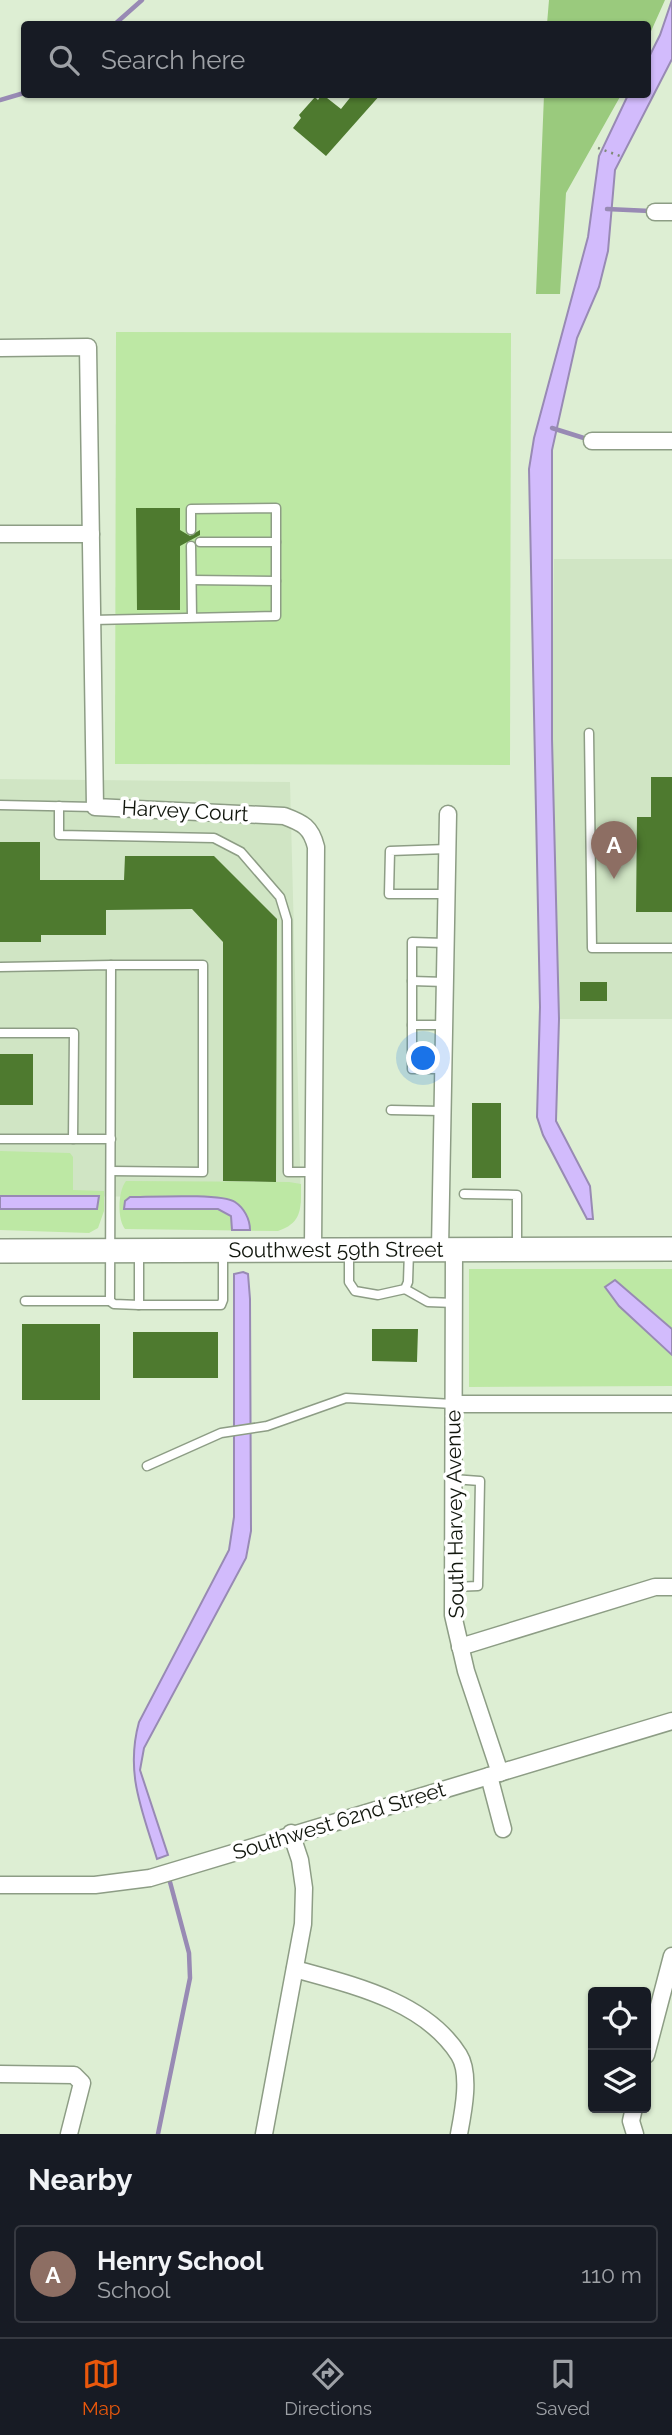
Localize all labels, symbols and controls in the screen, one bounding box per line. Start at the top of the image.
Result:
search box [21,21,651,98]
icon: search [45,41,83,79]
text: Search here [101,45,245,75]
street label: Harvey Court [121,795,249,826]
pin: A [591,821,637,879]
your location [406,1041,440,1075]
street label: Southwest 59th Street [228,1237,444,1262]
street label: South Harvey Avenue [440,1410,469,1619]
street label: Southwest 62nd Street [230,1776,448,1865]
map controls [588,1987,651,2113]
button: locate [588,1987,651,2050]
button: layers [588,2050,651,2113]
text: Nearby [28,2162,132,2197]
text: Henry School [97,2246,263,2276]
text: A [45,2261,61,2288]
text: 110 m [581,2261,642,2288]
text: School [97,2276,171,2303]
tab: Map [82,2355,121,2419]
tab: Directions [284,2355,372,2419]
tab: Saved [536,2355,590,2419]

